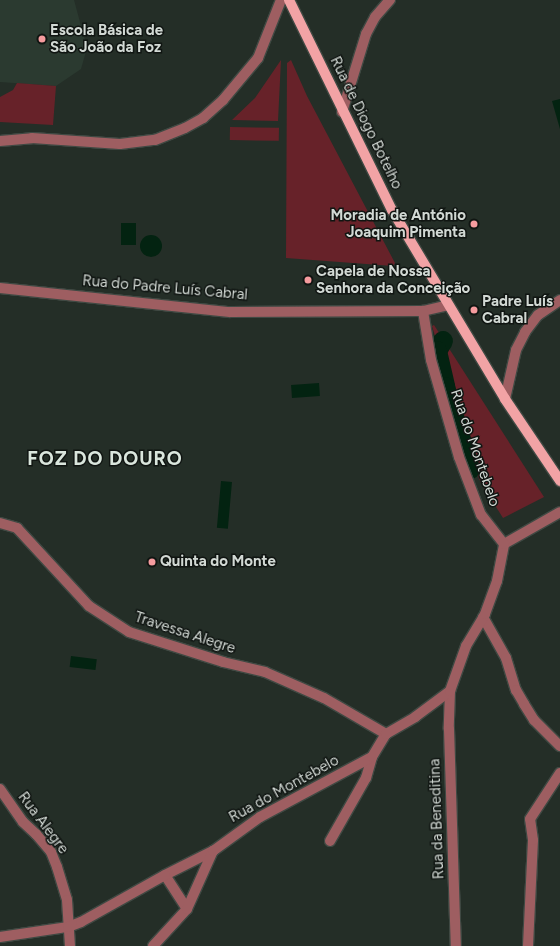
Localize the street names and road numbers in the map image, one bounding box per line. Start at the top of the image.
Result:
street label: Rua de Diogo Botelho [326,54,406,192]
street label: Rua do Padre Luís Cabral [82,272,248,304]
street label: Rua do Montebelo [446,387,504,509]
street label: Travessa Alegre [132,608,238,658]
street label: Rua do Montebelo [226,751,342,827]
street label: Rua da Beneditina [426,758,448,880]
street label: Rua Alegre [14,789,72,857]

